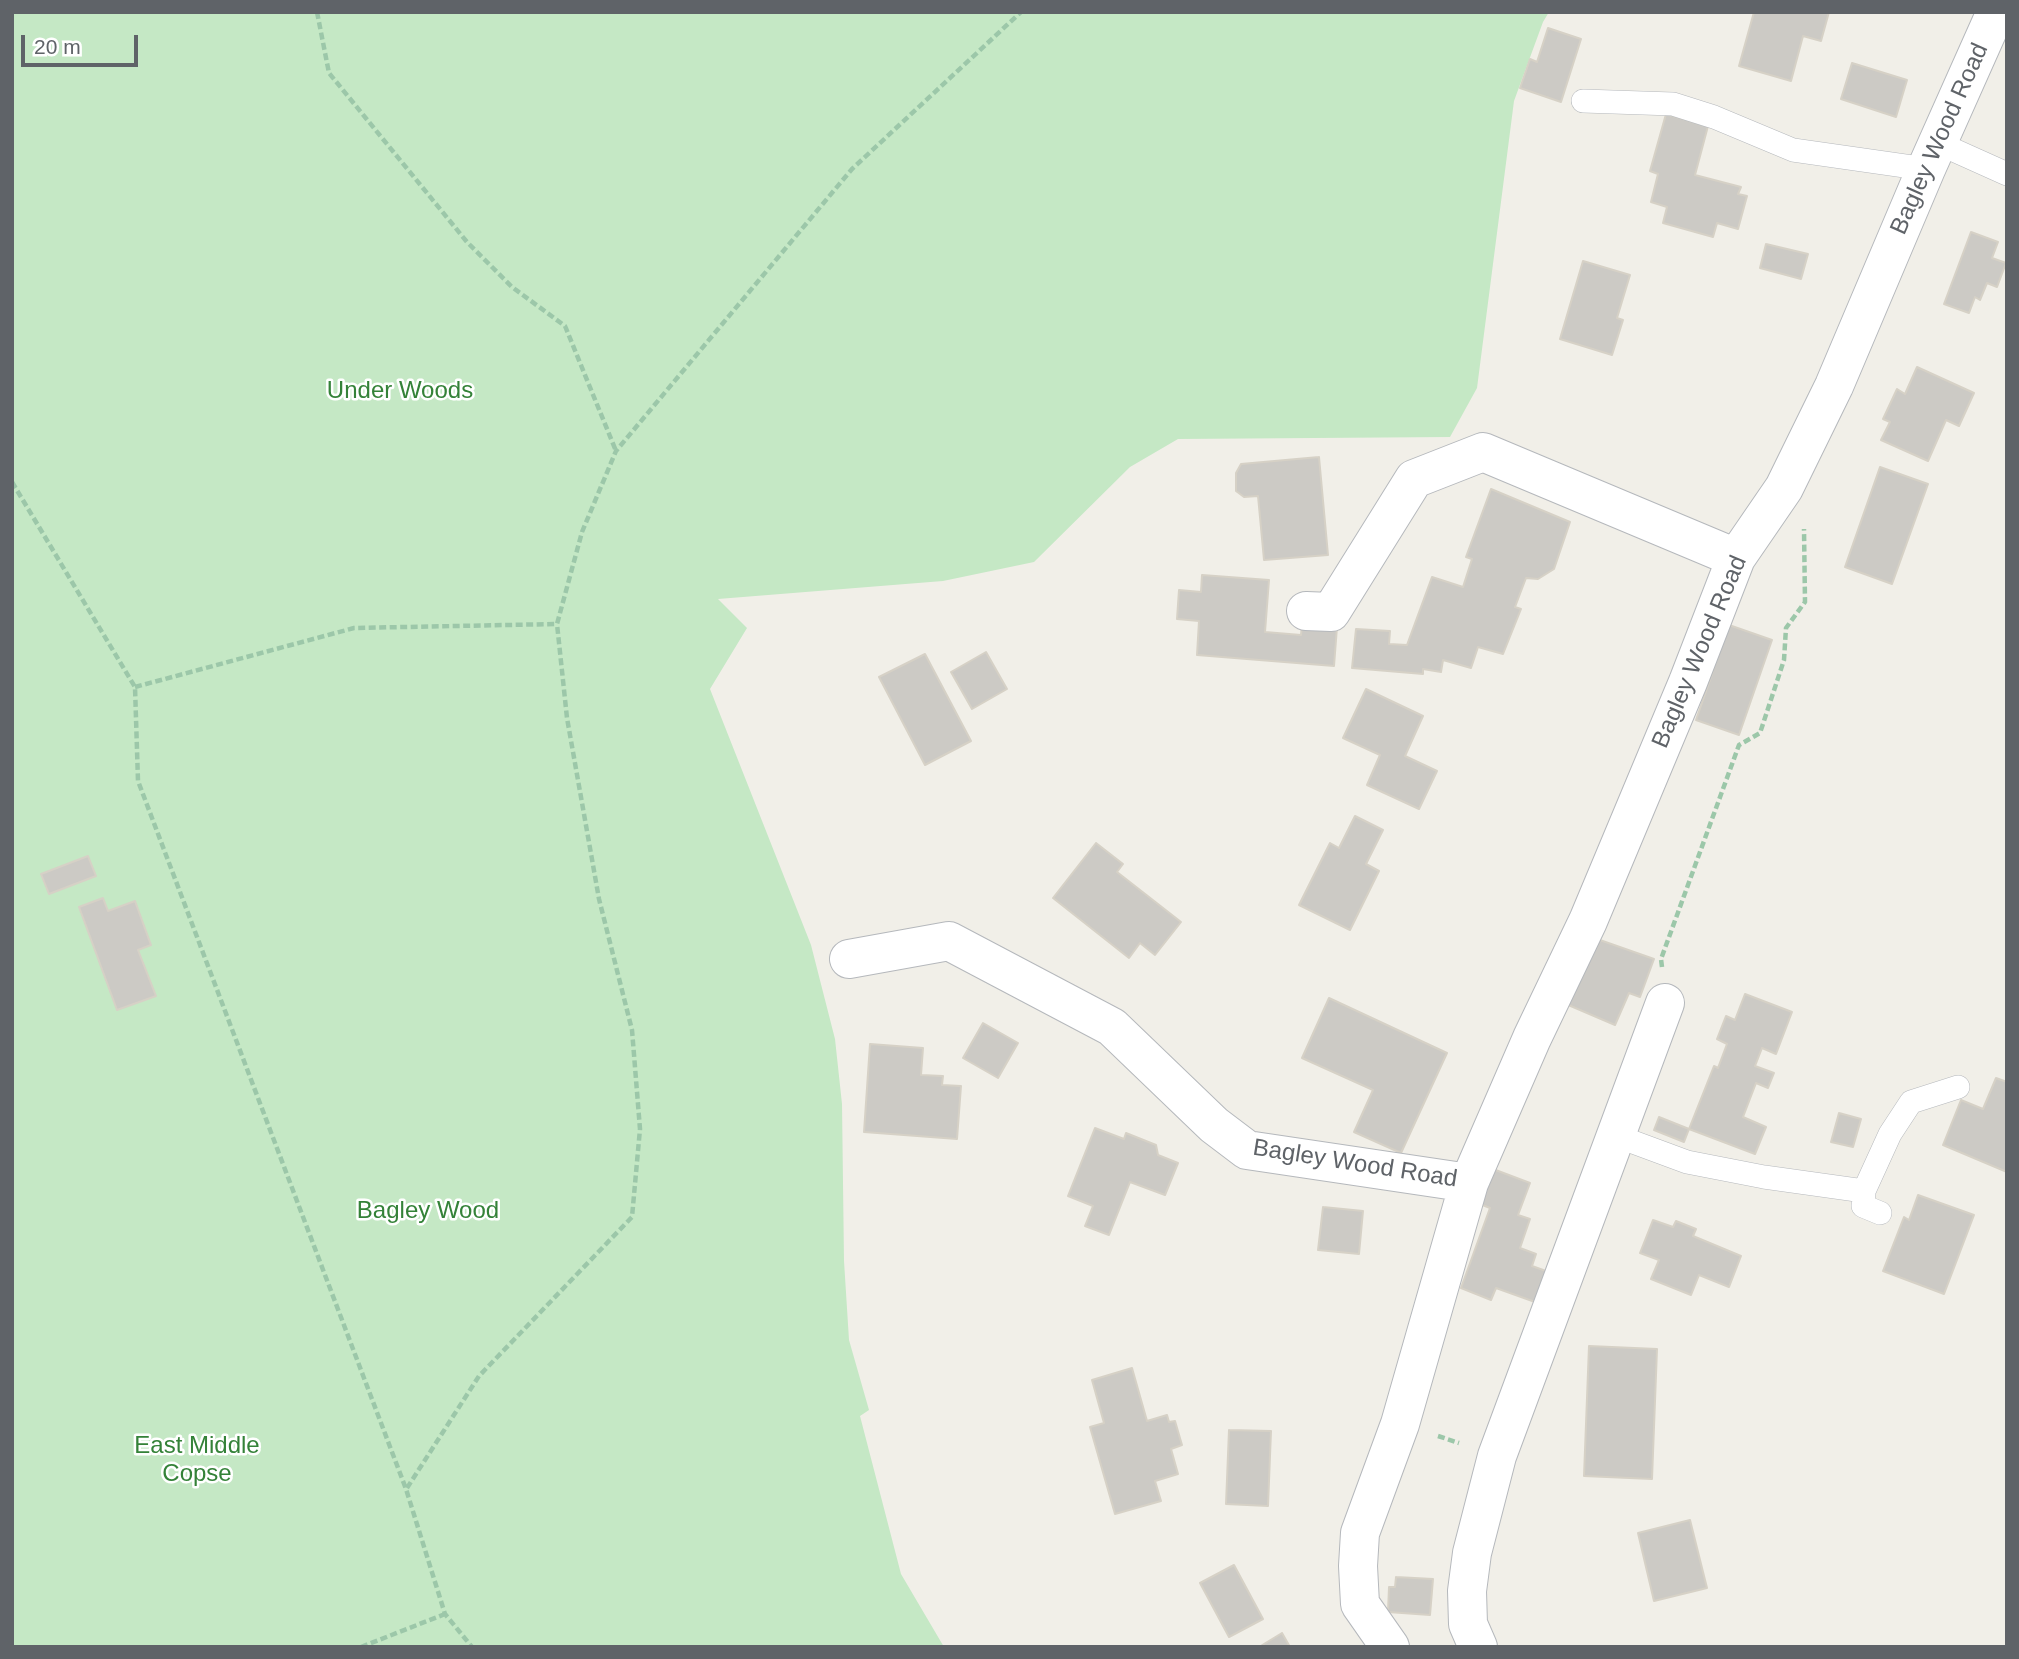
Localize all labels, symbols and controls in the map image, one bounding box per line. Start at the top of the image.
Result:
scale bar [24,21,142,65]
text: 20 m [34,35,81,58]
street label: Bagley Wood Road [1885,39,1995,239]
park label: Under Woods [327,377,473,405]
street label: Bagley Wood Road [1646,551,1754,753]
street label: Bagley Wood Road [1251,1134,1459,1194]
park label: Bagley Wood [357,1197,499,1225]
park label: East Middle Copse [134,1432,260,1488]

